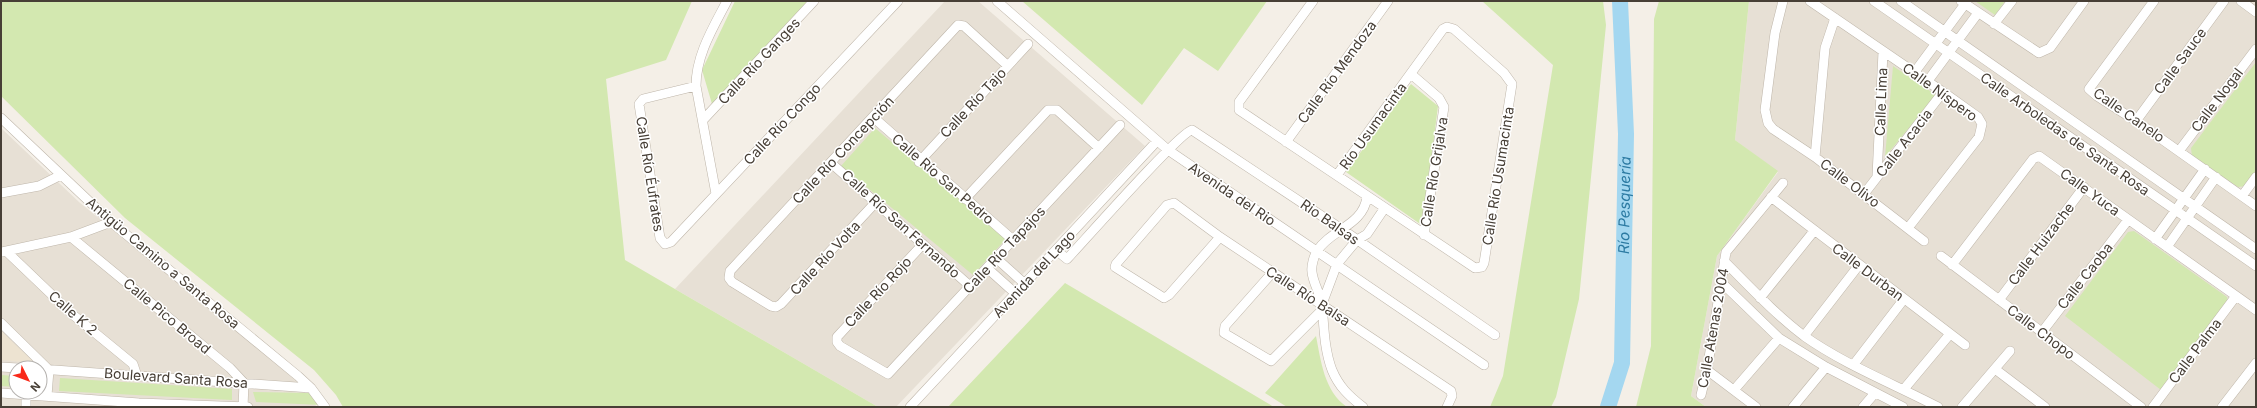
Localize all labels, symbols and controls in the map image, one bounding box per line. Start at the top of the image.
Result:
street label: Calle Río Ganges [714,14,803,108]
street label: Calle Río Mendoza [1294,17,1380,127]
street label: Calle Sauce [2150,24,2209,97]
street label: Calle Níspero [1900,59,1981,124]
street label: Calle Río Tajo [936,64,1009,141]
street label: Calle Nogal [2187,64,2246,135]
street label: Calle Lima [1871,68,1890,136]
street label: Calle Arboledas de Santa Rosa [1977,68,2153,199]
street label: Calle Río Congo [739,79,824,168]
street label: Río Usumacinta [1335,79,1410,172]
street label: Calle Canelo [2090,84,2168,145]
street label: Calle Río Concepción [788,92,897,207]
street label: Calle Río Usumacinta [1478,105,1517,246]
street label: Calle Acacia [1872,105,1936,180]
street label: Calle Río Éufrates [633,115,668,233]
street label: Calle Río Grijalva [1416,116,1451,228]
street label: Calle Río San Pedro [889,130,998,228]
street label: Calle Olivo [1817,155,1884,211]
water label: Río Pesquería [1614,156,1635,254]
street label: Avenida del Rio [1186,158,1279,229]
street label: Calle Yuca [2057,164,2124,219]
street label: Calle Río San Fernando [839,166,964,281]
street label: Antigüo Camino a Santa Rosa [83,193,244,332]
street label: Rio Balsas [1298,195,1363,248]
street label: Calle Huizache [2004,199,2077,288]
street label: Calle Río Tapajos [959,202,1048,297]
street label: Calle Río Volta [786,217,863,298]
street label: Avenida del Lago [989,226,1078,321]
street label: Calle Durban [1829,239,1908,304]
street label: Calle Caoba [2053,239,2116,312]
street label: Calle Río Rojo [840,253,915,331]
street label: Calle Río Balsa [1263,262,1354,329]
street label: Calle Atenas 2004 [1694,267,1731,389]
street label: Calle Pico Broad [120,274,214,357]
street label: Calle K 2 [46,287,101,338]
street label: Calle Chopo [2004,300,2079,363]
street label: Calle Palma [2165,315,2225,387]
north arrow [8,360,48,400]
street label: Boulevard Santa Rosa [103,364,249,391]
text: N [27,379,43,394]

